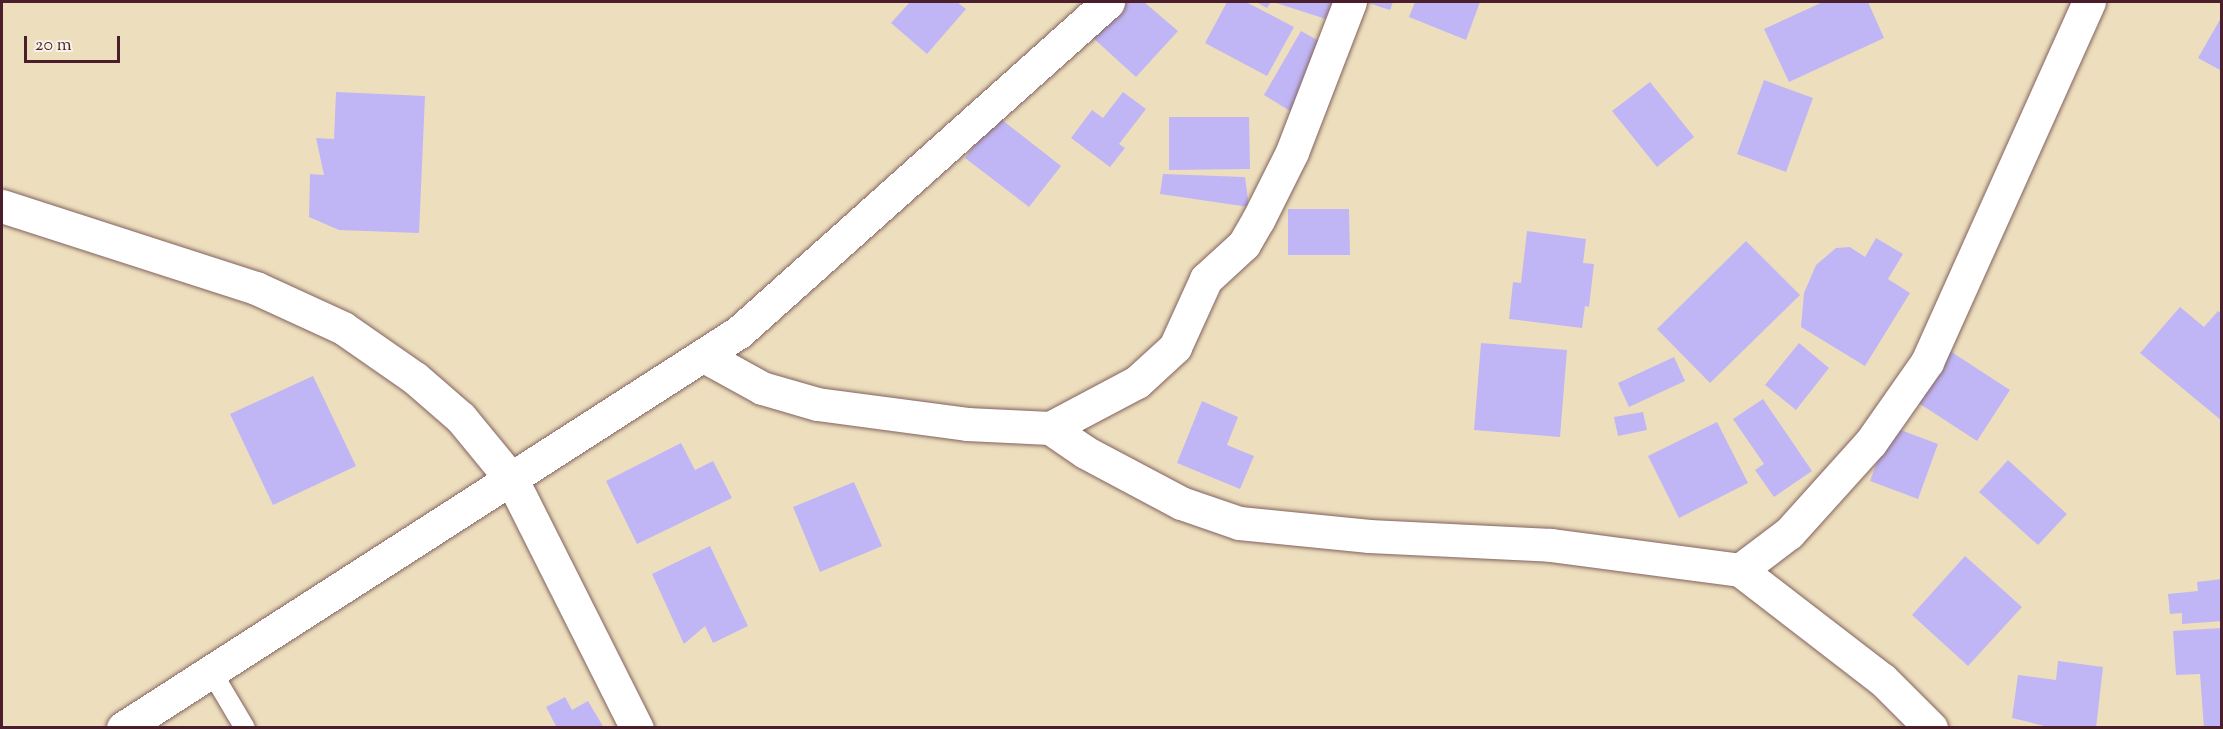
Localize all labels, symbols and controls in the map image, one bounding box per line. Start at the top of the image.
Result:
scale bar [27,24,123,62]
text: 20 m [35,33,72,59]

